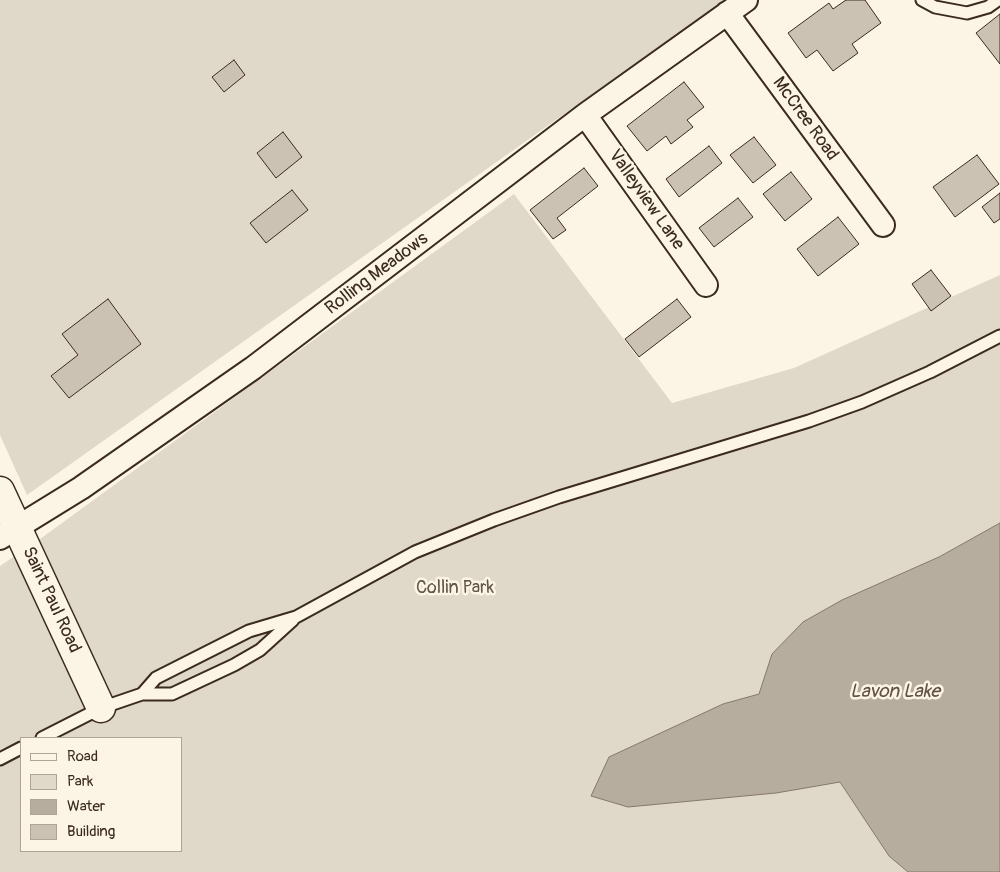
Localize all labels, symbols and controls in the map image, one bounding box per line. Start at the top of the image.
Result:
street label: McCree Road [767,73,843,165]
street label: Valleyview Lane [603,146,689,254]
street label: Rolling Meadows [321,228,433,320]
street label: Saint Paul Road [17,543,85,657]
park label: Collin Park [416,577,494,599]
water label: Lavon Lake [850,681,940,703]
legend [20,737,182,852]
text: Road [67,747,98,766]
text: Park [67,772,93,791]
text: Water [67,797,105,816]
text: Building [67,822,115,841]

